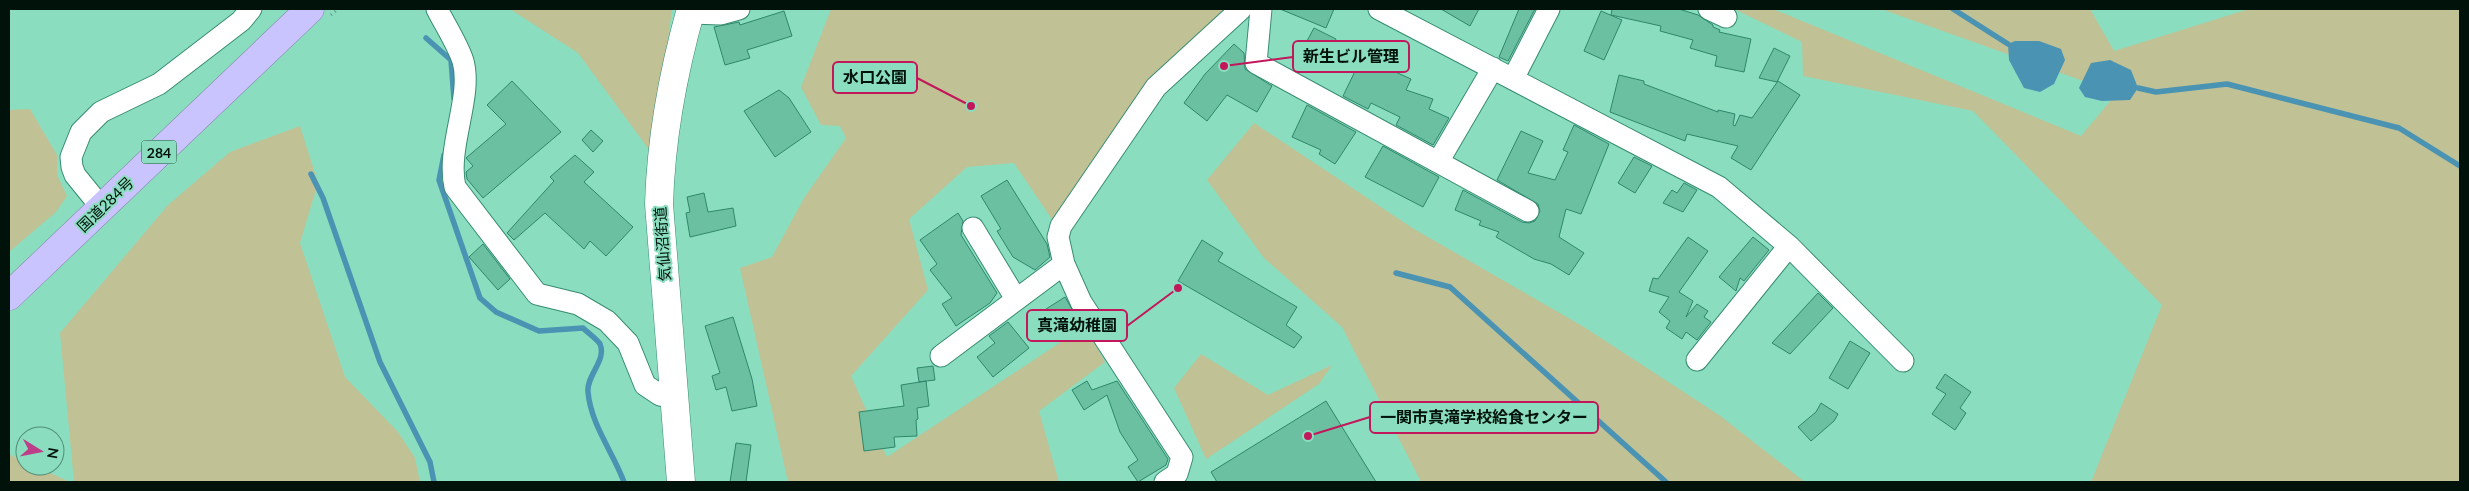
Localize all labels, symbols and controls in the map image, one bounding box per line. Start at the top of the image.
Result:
callout: 新生ビル管理 [1293,41,1409,72]
text: 新生ビル管理 [1303,46,1399,65]
callout: 水口公園 [833,62,917,93]
text: 水口公園 [843,67,907,86]
road number: 284 [142,140,176,163]
street label: 国道284号 [73,173,137,235]
street label: 気仙沼街道 [650,206,674,282]
callout: 真滝幼稚園 [1027,310,1127,341]
text: 真滝幼稚園 [1037,315,1117,334]
callout: 一関市真滝学校給食センター [1370,402,1598,433]
text: 一関市真滝学校給食センター [1380,407,1588,426]
north arrow [15,426,65,476]
text: N [44,447,63,460]

